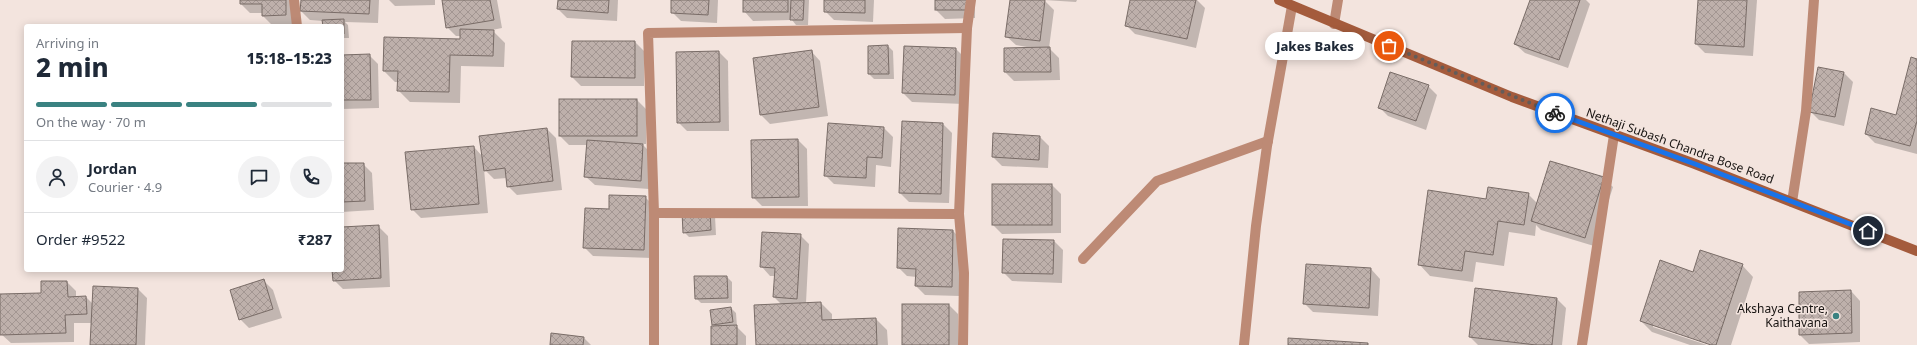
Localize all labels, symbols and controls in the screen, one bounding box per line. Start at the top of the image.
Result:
pin [1372,29,1406,63]
callout: Jakes Bakes [1265,32,1365,60]
text: Arriving in [36,34,99,52]
icon: bag [1378,35,1400,57]
text: Jakes Bakes [1276,37,1354,55]
text: 15:18–15:23 [247,48,332,68]
text: 2 min [36,49,109,85]
courier [1535,93,1575,133]
icon: bike [1544,102,1566,124]
street label: Nethaji Subash Chandra Bose Road [1584,104,1776,188]
text: On the way · 70 m [36,113,146,131]
button: person [36,156,78,198]
button: chat [238,156,280,198]
button: phone [290,156,332,198]
text: Jordan [88,158,137,178]
text: Courier · 4.9 [88,178,162,196]
pin [1851,214,1885,248]
icon: home [1857,220,1879,242]
text: Order #9522 [36,229,125,249]
text: ₹287 [298,229,332,249]
place label: Akshaya Centre, Kaithavana [1737,300,1828,331]
marker: Akshaya Centre, Kaithavana [1831,311,1841,321]

